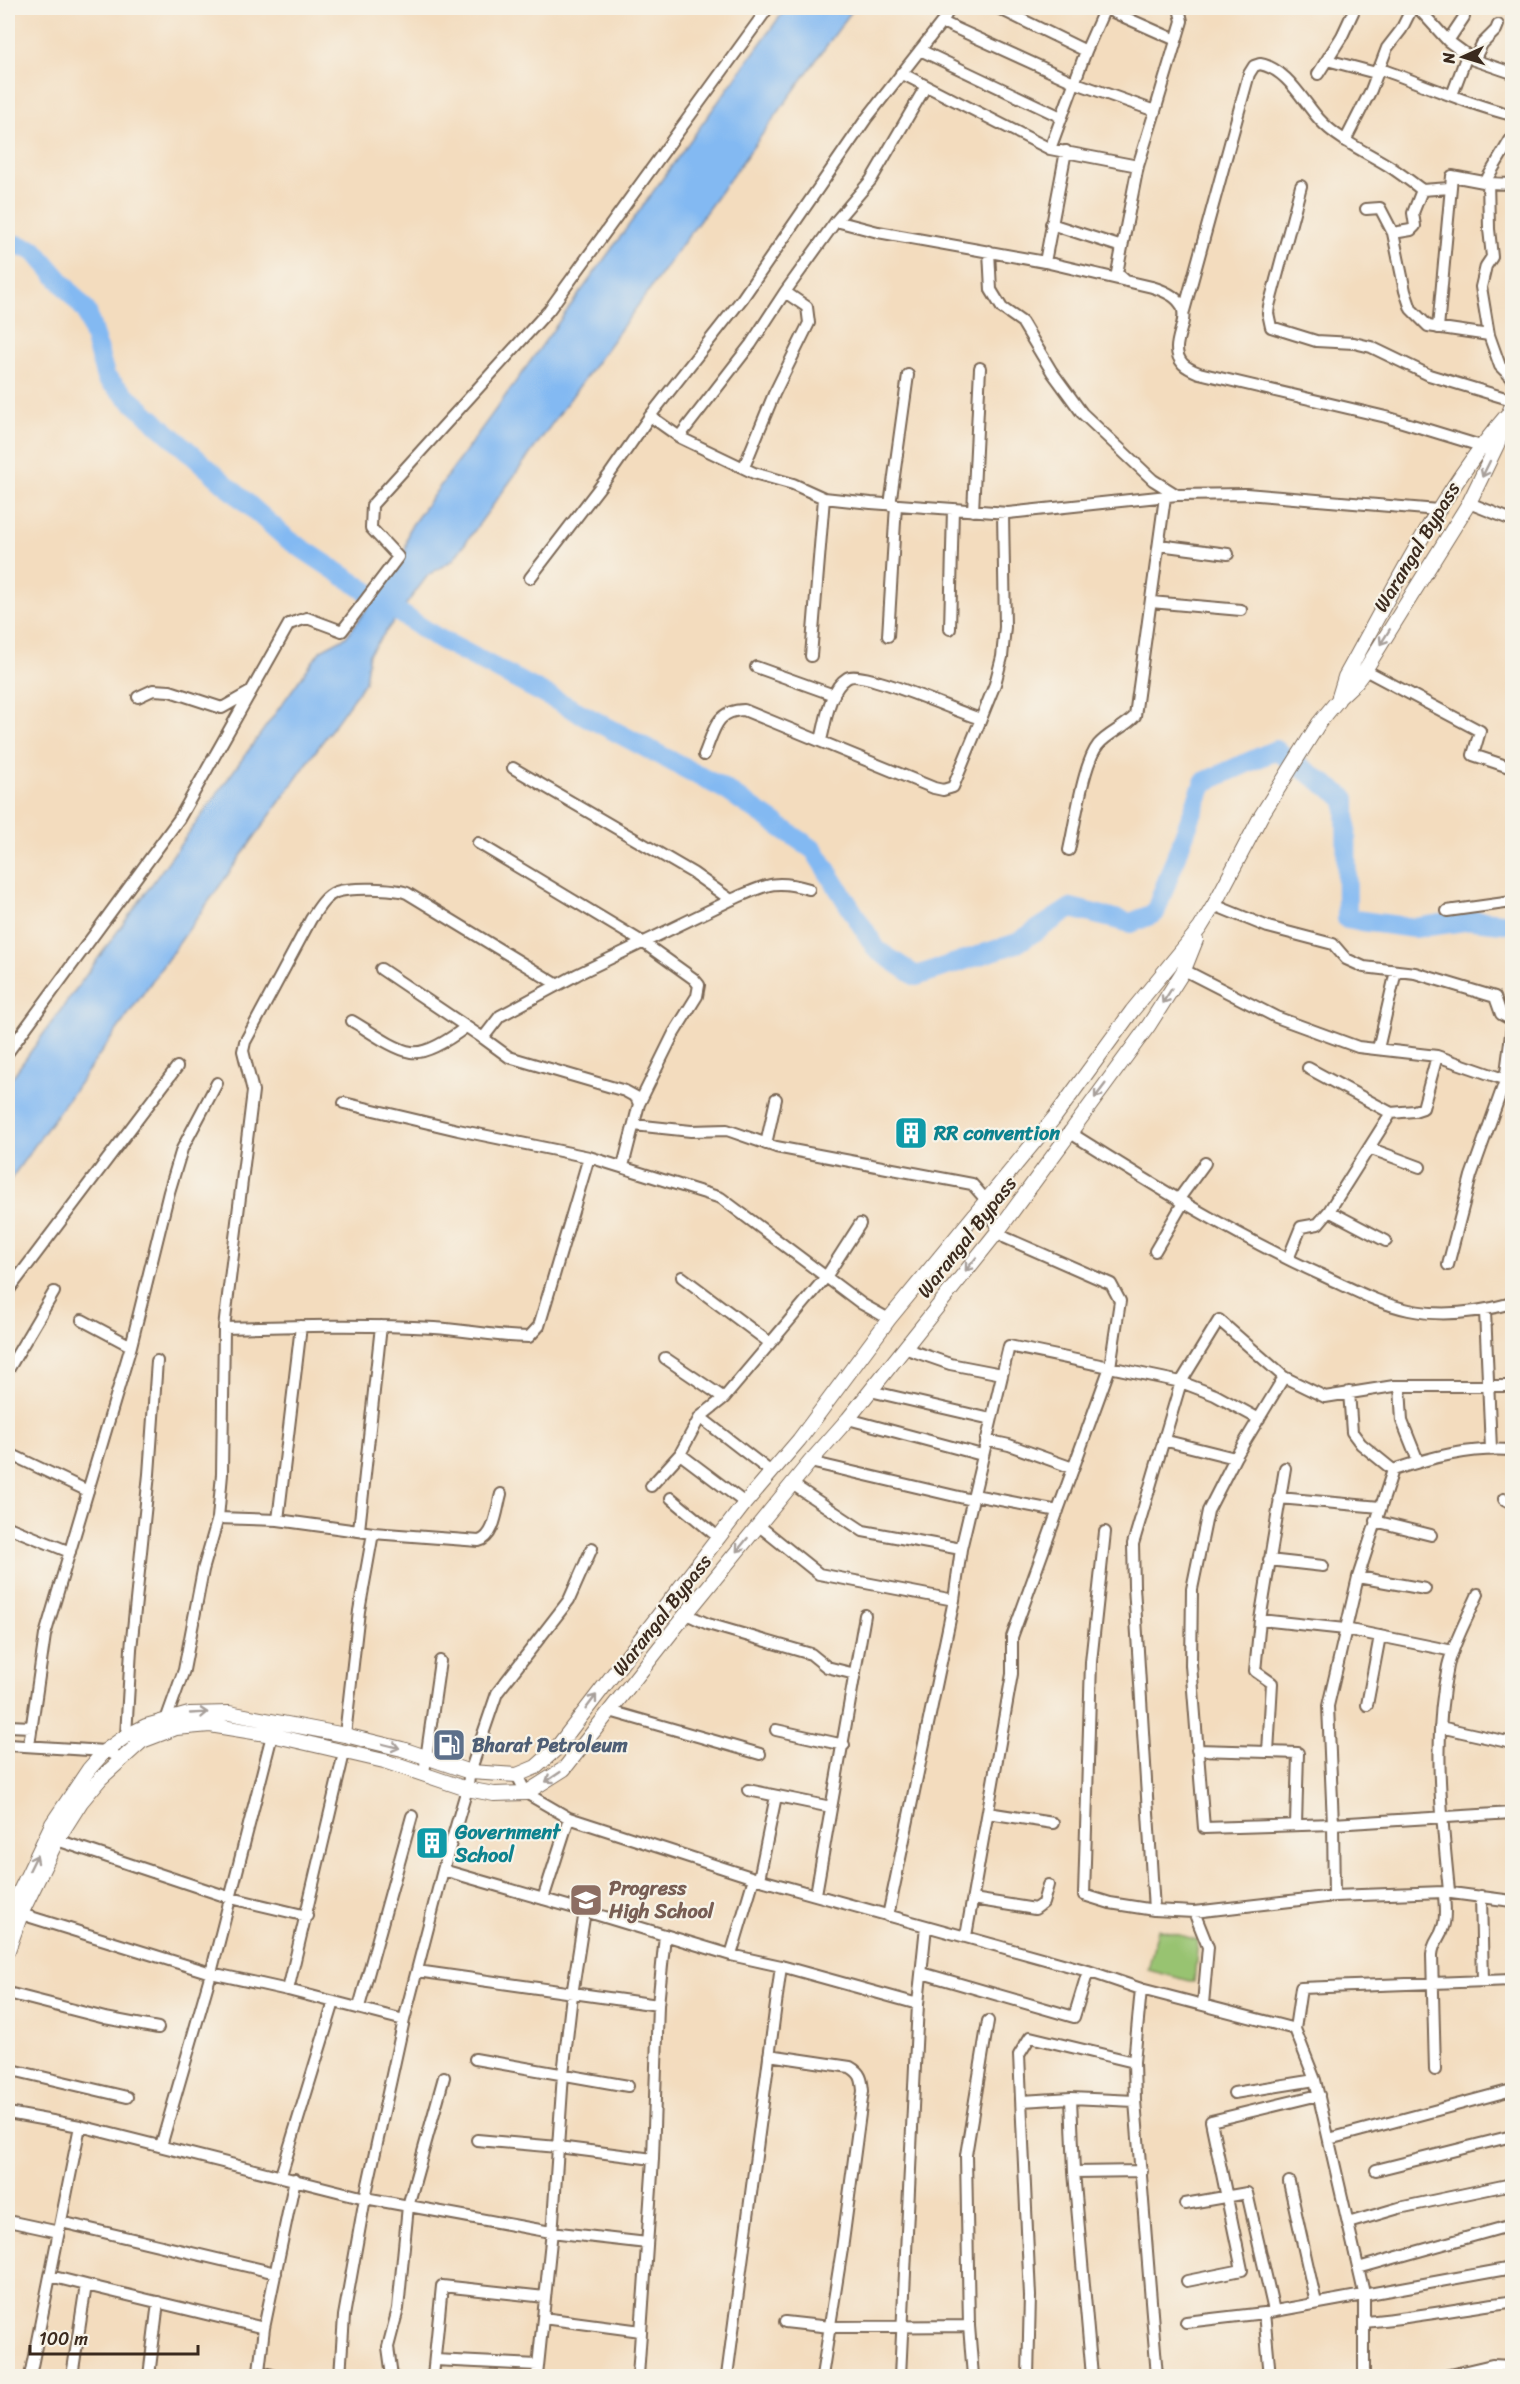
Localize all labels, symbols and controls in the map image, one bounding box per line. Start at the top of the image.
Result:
north arrow [1433,27,1493,87]
text: N [1434,51,1463,66]
one-way arrow [1479,460,1491,478]
street label: Warangal Bypass [1364,474,1470,619]
one-way arrow [1379,628,1391,645]
one-way arrow [1161,987,1173,1004]
one-way arrow [1094,1082,1107,1098]
building icon: RR convention [893,1115,929,1151]
place label: RR convention [933,1116,1060,1151]
street label: Warangal Bypass [908,1167,1027,1306]
one-way arrow [965,1255,978,1271]
one-way arrow [735,1537,749,1552]
street label: Warangal Bypass [603,1545,722,1684]
one-way arrow [585,1694,598,1710]
one-way arrow [189,1708,209,1719]
fuel station icon: Bharat Petroleum [431,1727,467,1763]
place label: Bharat Petroleum [472,1728,628,1763]
one-way arrow [381,1741,400,1753]
one-way arrow [545,1771,561,1783]
place label: Government School [454,1815,562,1873]
building icon: Government School [414,1825,450,1861]
one-way arrow [27,1854,39,1872]
place label: Progress High School [608,1871,715,1929]
school or university icon: Progress High School [568,1882,604,1918]
scale bar [30,2318,198,2356]
text: 100 m [39,2323,88,2355]

